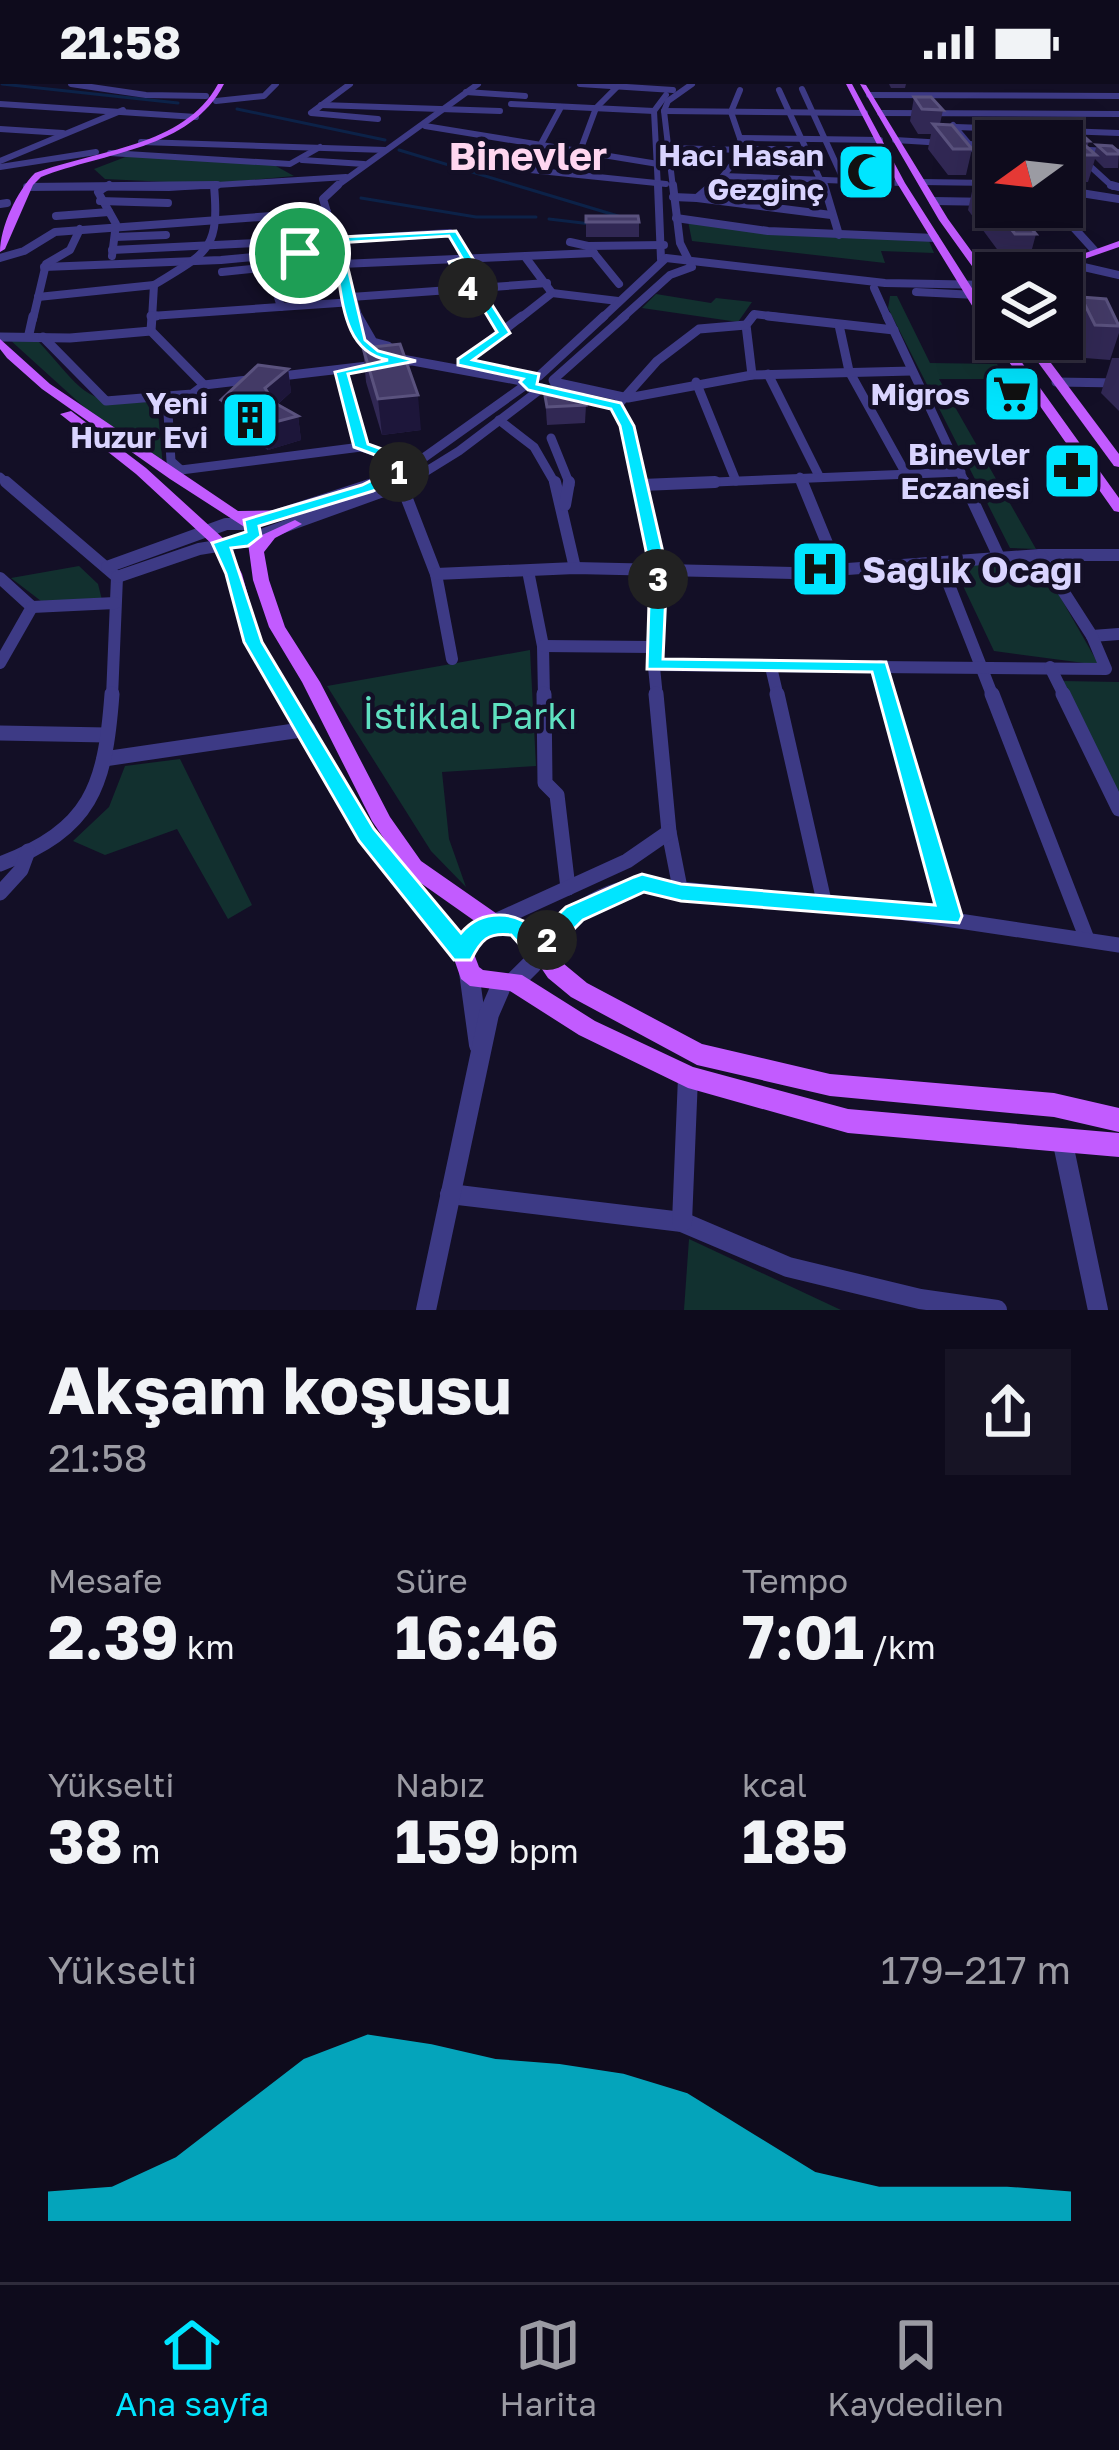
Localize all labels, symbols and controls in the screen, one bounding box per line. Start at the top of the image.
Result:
text: 21:58 [60,15,181,69]
north arrow [975,120,1083,228]
map controls [975,120,1083,360]
district label: Binevler [449,132,607,179]
place label: Hacı Hasan Gezginç [658,137,824,207]
mosque icon: Hacı Hasan Gezginç [835,141,897,203]
pin [249,202,351,304]
icon: arrive [267,220,333,286]
button: layers [975,252,1083,360]
pin: 4 [438,258,498,318]
text: 4 [458,268,478,307]
supermarket icon: Migros [981,363,1043,425]
place label: Migros [871,376,970,412]
place label: Yeni Huzur Evi [70,385,208,455]
building icon: Yeni Huzur Evi [219,389,281,451]
place label: Binevler Eczanesi [901,436,1030,506]
pharmacy icon: Binevler Eczanesi [1041,440,1103,502]
pin: 1 [369,442,429,502]
text: 1 [391,452,408,491]
hospital icon: Saglık Ocagı [789,538,851,600]
place label: Saglık Ocagı [862,548,1082,591]
pin: 3 [628,549,688,609]
text: 3 [648,559,668,598]
park label: İstiklal Parkı [363,694,577,737]
pin: 2 [517,910,577,970]
text: 2 [537,920,557,959]
text: Akşam koşusu [48,1349,512,1429]
button: share [945,1349,1071,1475]
text: 21:58 [48,1434,148,1481]
text: Mesafe [48,1561,163,1600]
text: Süre [395,1561,468,1600]
text: Tempo [742,1561,848,1600]
text: 2.39 [48,1600,179,1672]
text: 16:46 [395,1600,559,1672]
text: 7:01 [742,1600,864,1672]
text: km [179,1627,235,1666]
text: /km [864,1627,936,1666]
text: Yükselti [48,1765,174,1804]
text: Nabız [395,1765,485,1804]
text: kcal [742,1765,807,1804]
text: 38 [48,1804,123,1876]
text: 159 [395,1804,501,1876]
text: 185 [742,1804,848,1876]
text: m [123,1831,160,1870]
text: bpm [501,1831,579,1870]
text: Yükselti [48,1946,197,1993]
text: 179–217 m [881,1946,1071,1993]
tab: Ana sayfa [115,2312,269,2423]
tab: Harita [500,2312,597,2423]
tab: Kaydedilen [827,2312,1004,2423]

